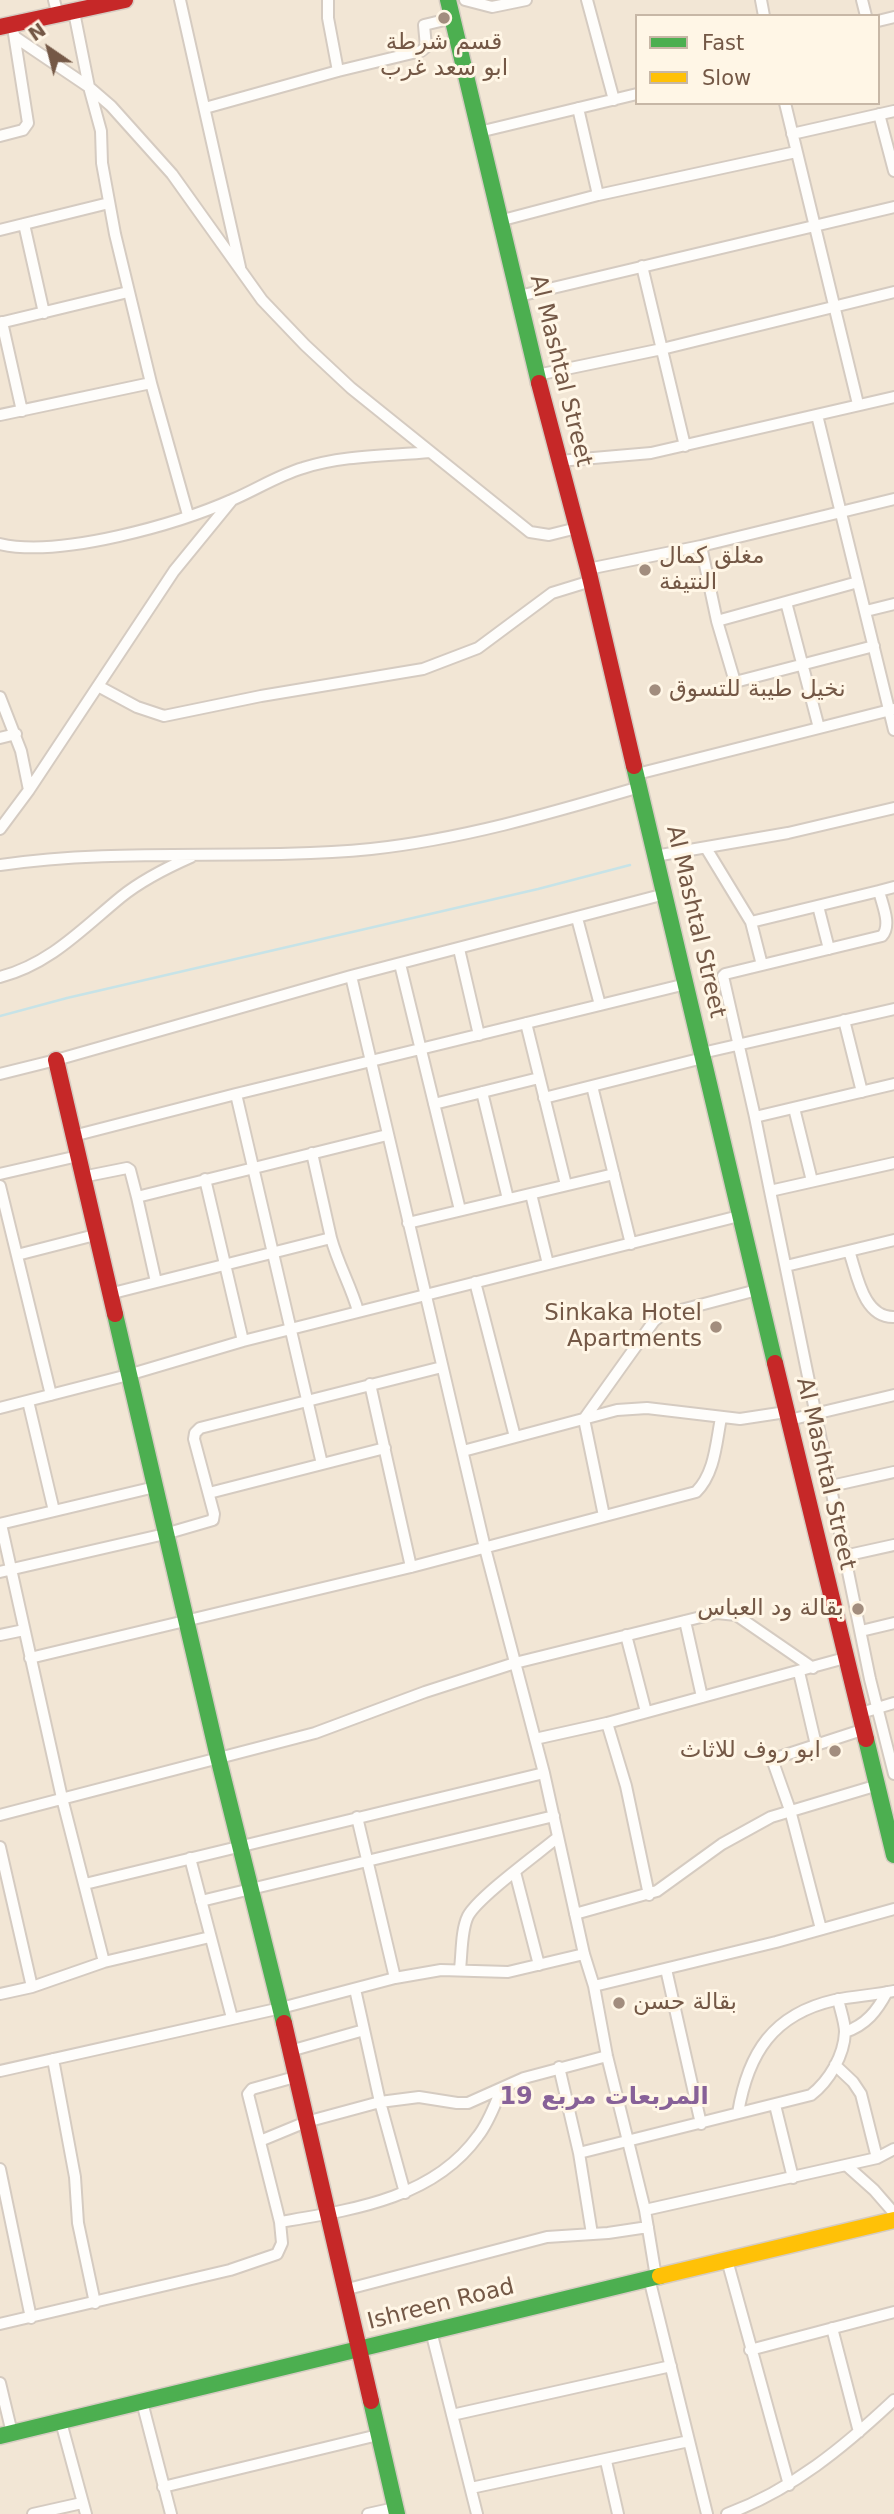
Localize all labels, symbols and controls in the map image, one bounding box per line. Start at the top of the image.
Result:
marker: قسم شرطة ابو سعد غرب [436,10,452,26]
north arrow [14,14,84,84]
legend [635,14,880,105]
text: N [24,18,50,45]
place label: قسم شرطة ابو سعد غرب [380,29,508,83]
text: Fast [702,31,744,55]
text: Slow [702,66,751,90]
street label: Al Mashtal Street [523,272,597,470]
place label: مغلق كمال النتيفة [659,543,764,597]
marker: مغلق كمال النتيفة [637,562,653,578]
place label: نخيل طيبة للتسوق [669,676,846,704]
marker: نخيل طيبة للتسوق [647,682,663,698]
street label: Al Mashtal Street [659,823,731,1021]
place label: Sinkaka Hotel Apartments [544,1300,702,1354]
marker: Sinkaka Hotel Apartments [708,1319,724,1335]
street label: Al Mashtal Street [789,1375,861,1573]
place label: بقالة ود العباس [697,1595,844,1623]
marker: بقالة ود العباس [850,1601,866,1617]
place label: ابو روف للاثاث [680,1737,821,1765]
marker: ابو روف للاثاث [827,1743,843,1759]
place label: بقالة حسن [633,1989,737,2017]
marker: بقالة حسن [611,1995,627,2011]
district label: المربعات مربع 19 [499,2084,709,2112]
street label: Ishreen Road [365,2273,517,2337]

